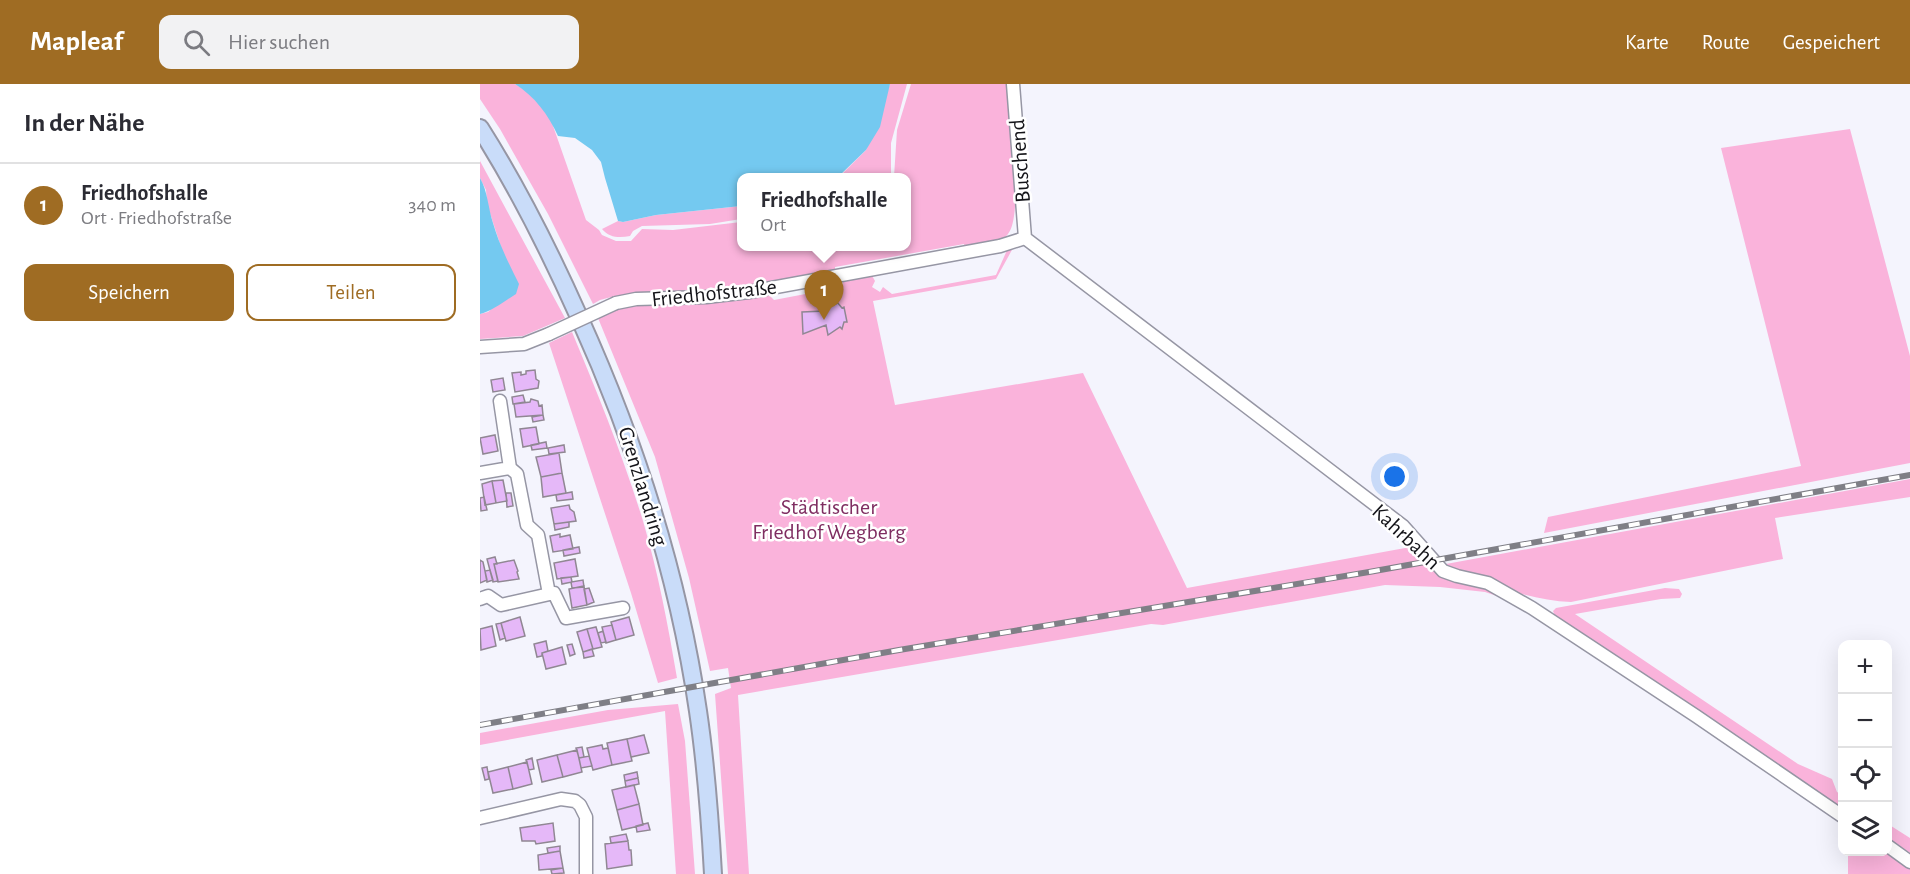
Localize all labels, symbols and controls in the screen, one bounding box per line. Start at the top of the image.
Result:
search box [159,15,579,69]
icon: search [180,26,213,59]
text: Mapleaf [30,28,123,56]
text: Hier suchen [228,31,330,53]
text: Karte [1625,32,1669,53]
text: Route [1702,32,1750,53]
text: Gespeichert [1783,32,1880,53]
text: In der Nähe [24,110,144,136]
street label: Buschend [1006,118,1034,204]
popup [737,173,911,251]
text: Friedhofshalle [81,182,208,204]
text: Friedhofshalle [761,189,887,211]
text: 1 [40,195,47,215]
text: 340 m [408,195,456,215]
text: Ort · Friedhofstraße [81,208,232,228]
text: Ort [761,215,786,235]
button: Speichern [24,264,234,321]
button: Teilen [246,264,456,321]
pin: 1 [804,270,844,320]
street label: Friedhofstraße [650,275,778,311]
street label: Grenzlandring [615,424,672,549]
your location [1380,462,1409,491]
park label: Städtischer Friedhof Wegberg [752,496,906,543]
street label: Kahrbahn [1368,500,1445,574]
map controls [1838,640,1892,856]
button: + [1838,640,1892,694]
button: − [1838,694,1892,748]
button: locate [1838,748,1892,802]
button: layers [1838,802,1892,856]

